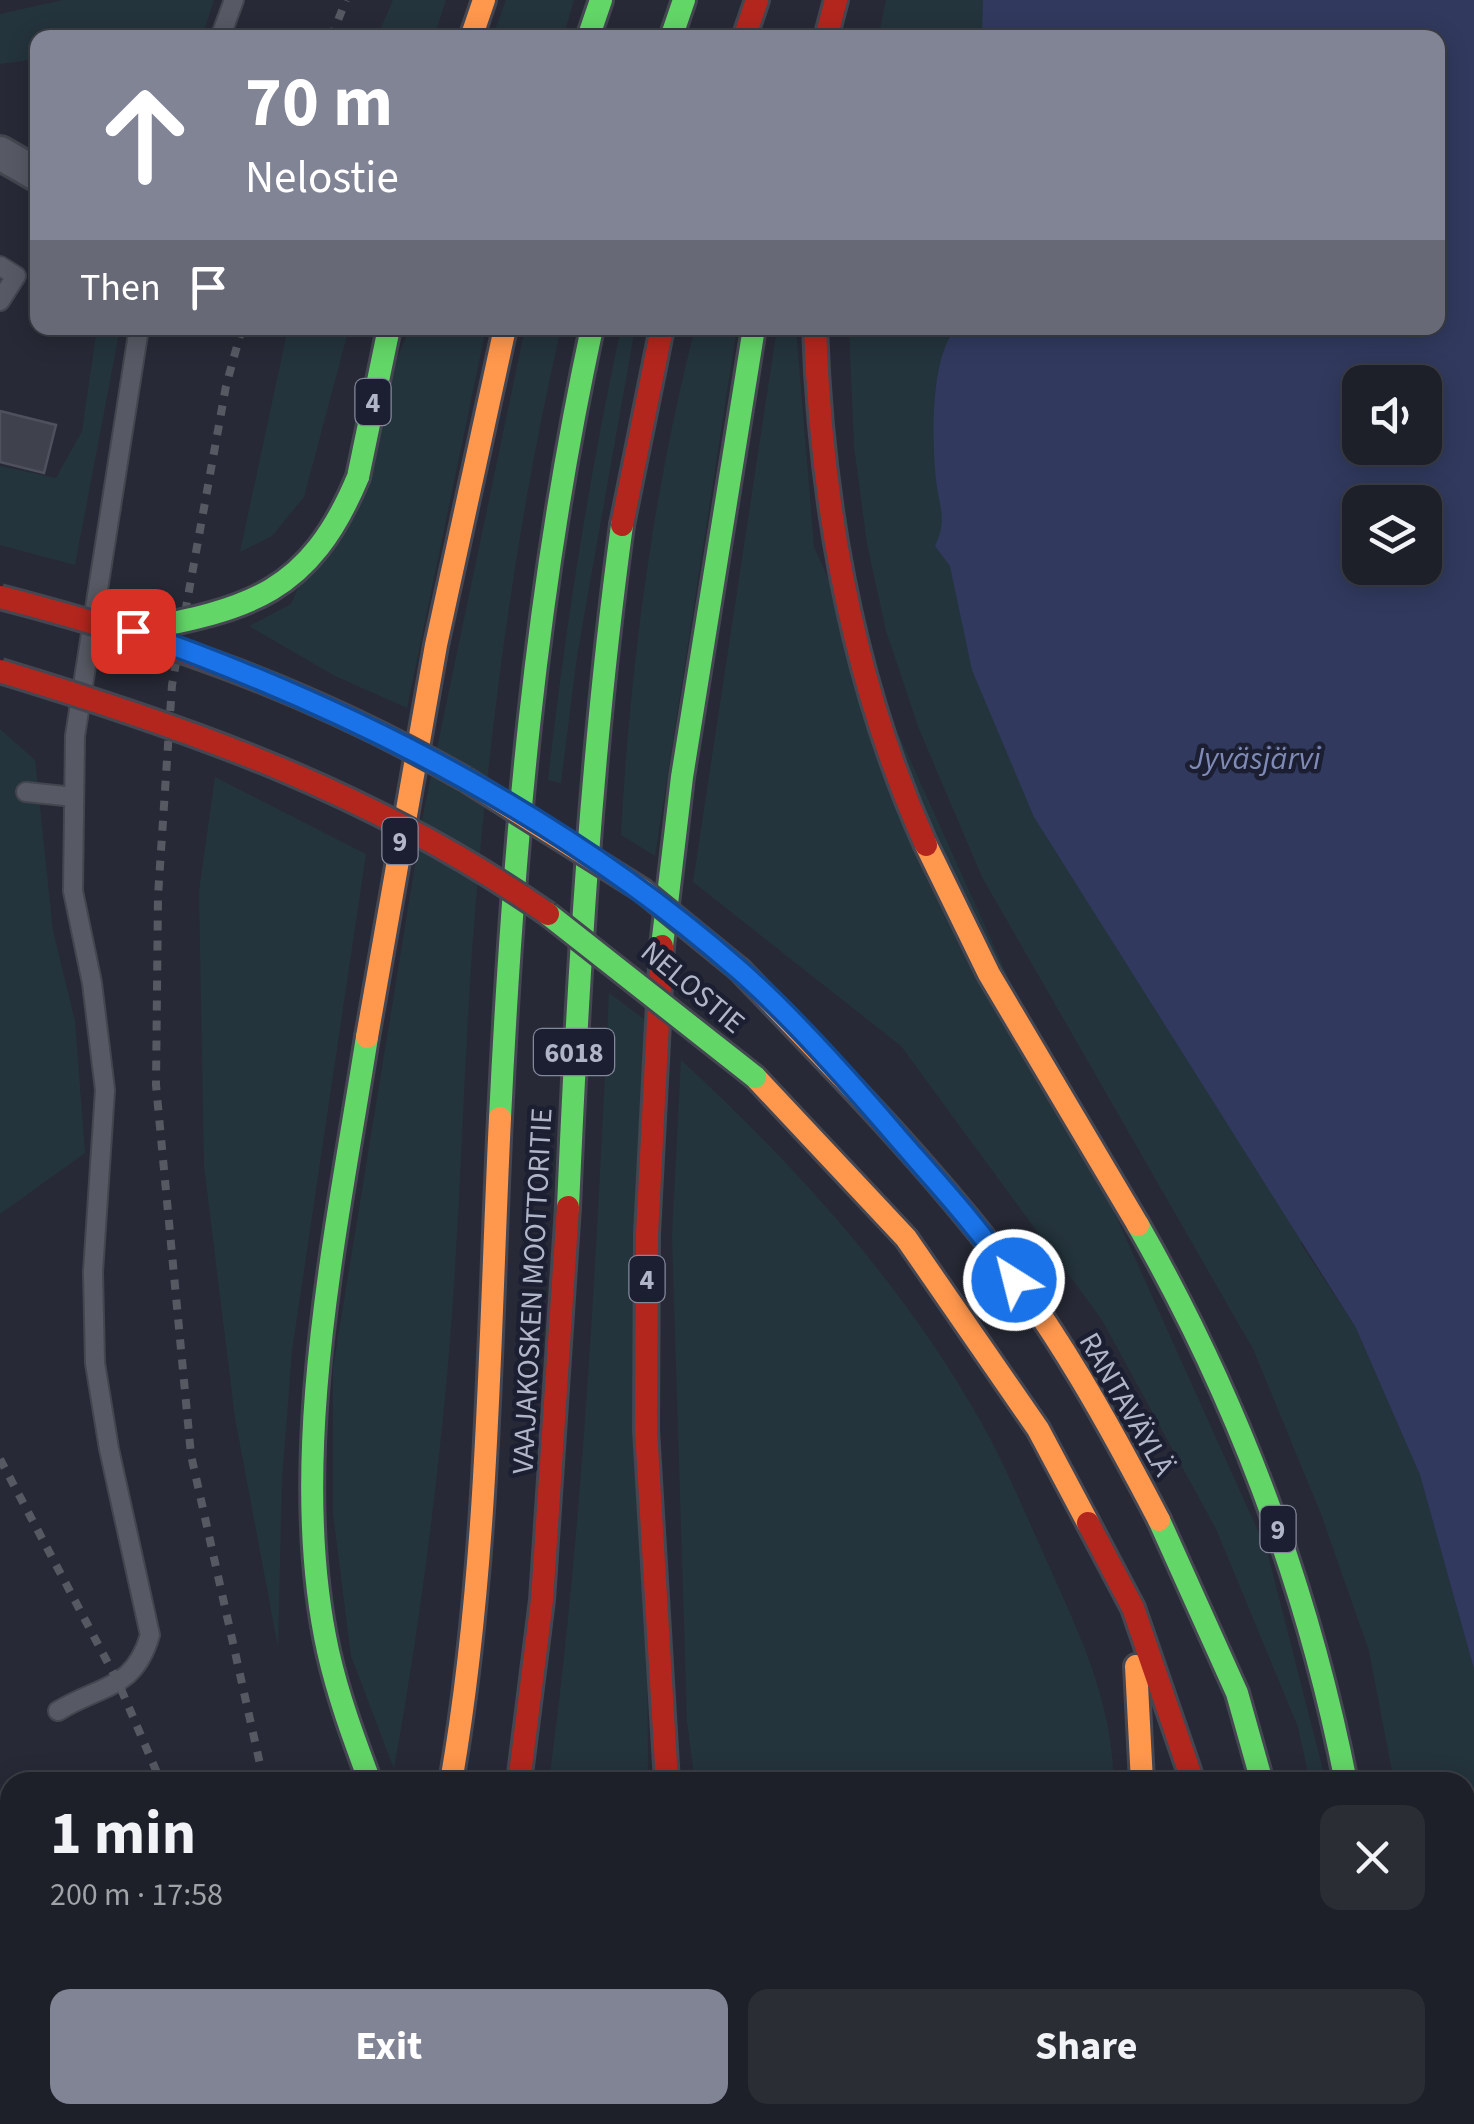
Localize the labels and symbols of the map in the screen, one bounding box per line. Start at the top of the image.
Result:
road number: 4 [356,379,390,425]
pin [91,589,176,674]
water label: Jyväsjärvi [1188,736,1321,782]
road number: 9 [382,818,418,864]
street label: NELOSTIE [631,931,754,1044]
road number: 6018 [534,1029,614,1075]
street label: VAAJAKOSKEN MOOTTORITIE [501,1107,564,1475]
position arrow [962,1228,1066,1332]
road number: 4 [630,1256,664,1302]
street label: RANTAVÄYLÄ [1068,1324,1185,1485]
road number: 9 [1260,1506,1296,1552]

